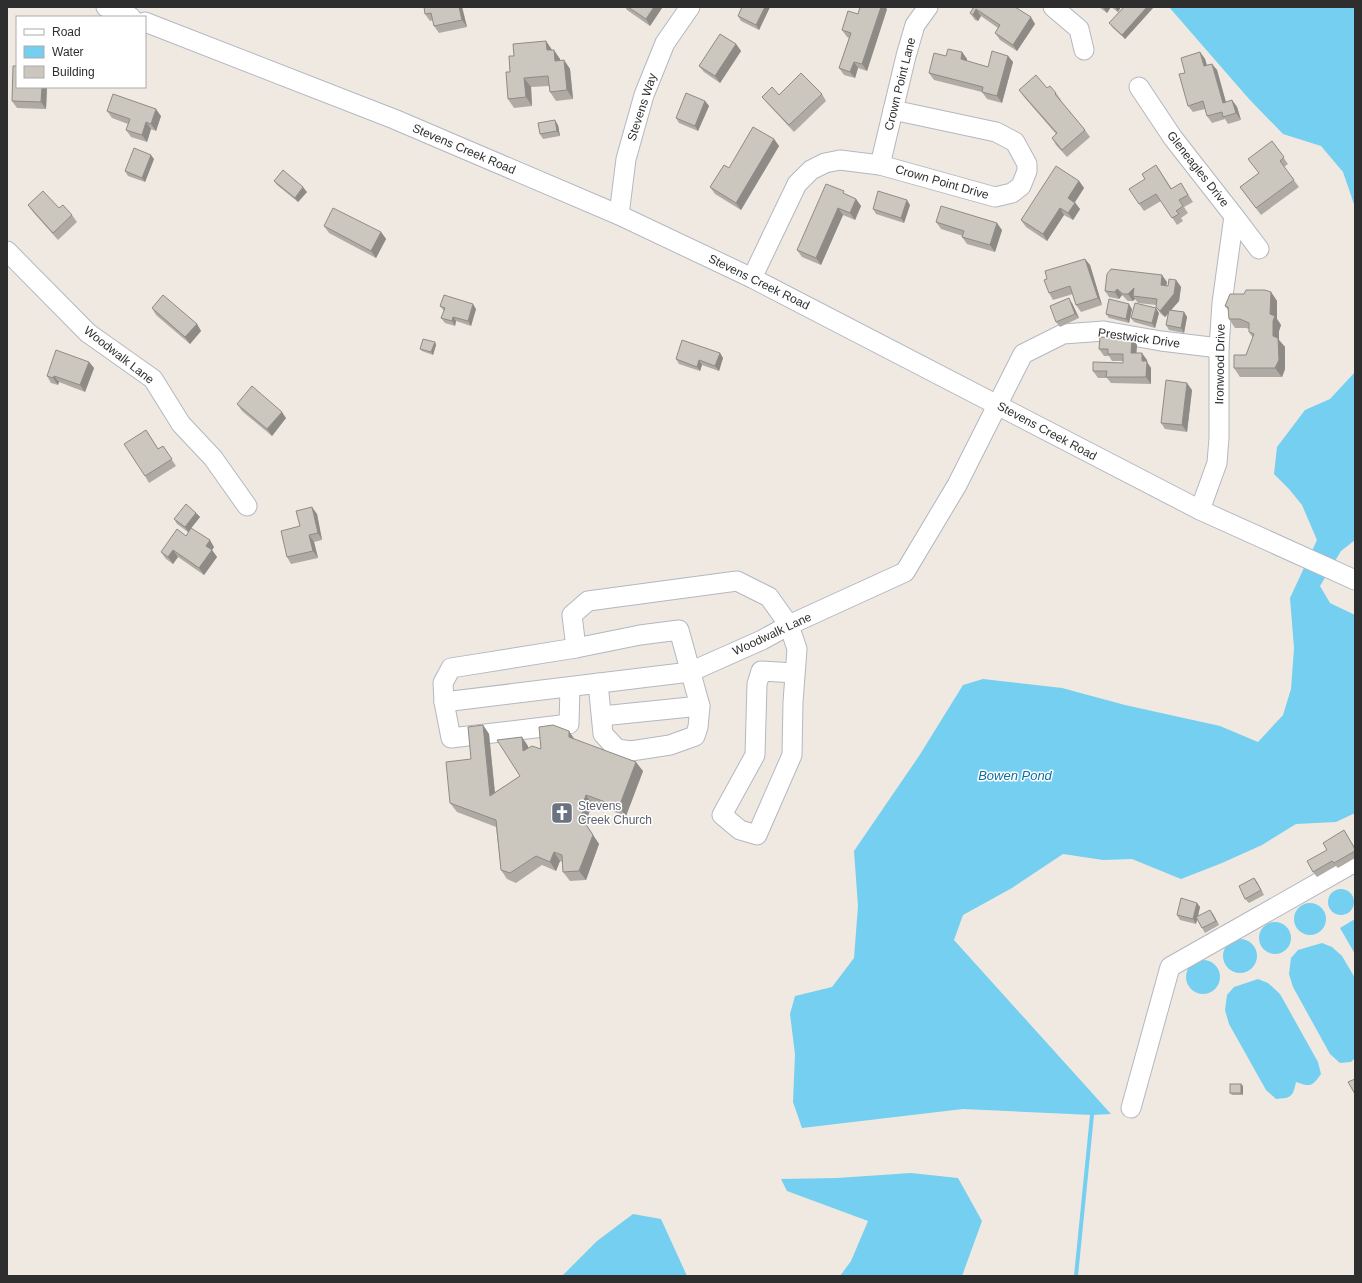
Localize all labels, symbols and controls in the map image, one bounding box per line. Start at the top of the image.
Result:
legend [16,16,146,88]
text: Road [52,25,81,39]
street label: Crown Point Lane [882,36,918,132]
text: Water [52,45,84,59]
text: Building [52,65,95,79]
street label: Stevens Way [624,71,660,143]
street label: Stevens Creek Road [410,121,518,177]
street label: Gleneagles Drive [1164,128,1232,210]
street label: Crown Point Drive [894,162,991,202]
street label: Stevens Creek Road [706,251,812,313]
street label: Woodwalk Lane [81,323,157,387]
street label: Ironwood Drive [1212,323,1228,404]
street label: Prestwick Drive [1097,325,1181,351]
street label: Stevens Creek Road [995,399,1099,463]
street label: Woodwalk Lane [730,610,814,658]
water label: Bowen Pond [978,768,1053,783]
place label: Stevens Creek Church [578,799,652,827]
church icon: Stevens Creek Church [549,800,575,826]

